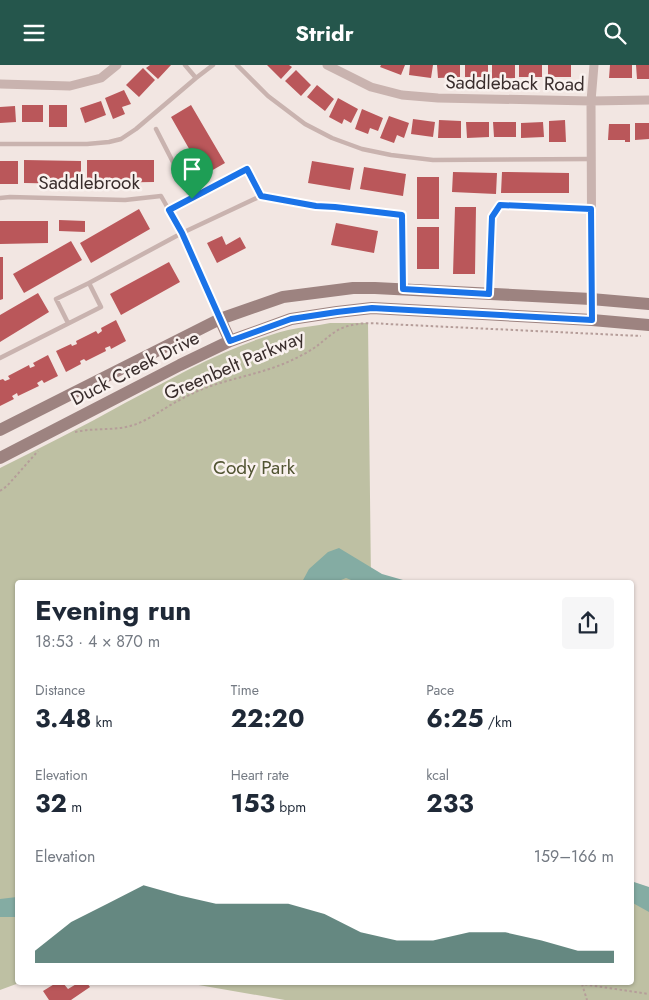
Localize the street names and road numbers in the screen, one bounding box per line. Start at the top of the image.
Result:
street label: Saddleback Road [445,68,585,98]
street label: Saddlebrook [38,169,140,196]
street label: Greenbelt Parkway [160,323,309,407]
street label: Duck Creek Drive [66,324,204,412]

